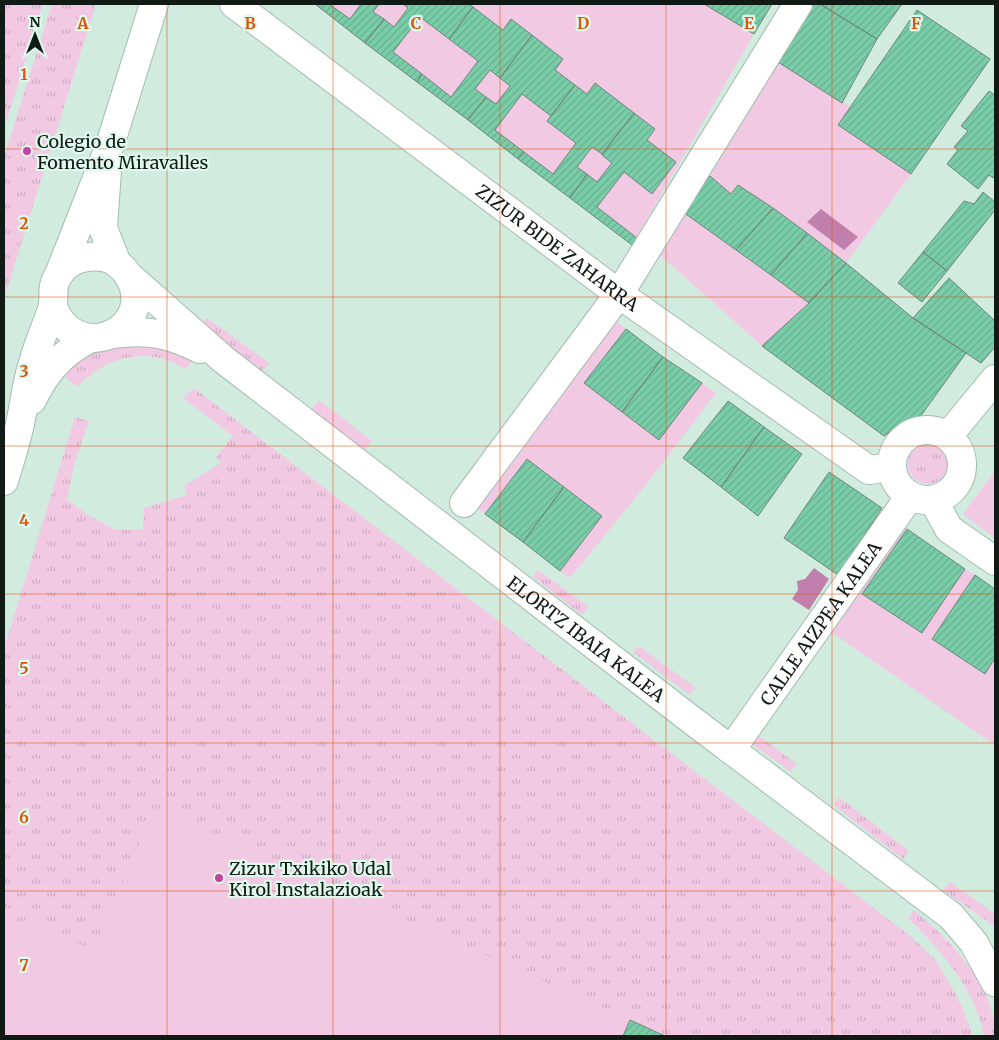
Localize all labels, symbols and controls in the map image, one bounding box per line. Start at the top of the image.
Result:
north arrow [10,10,60,60]
text: N [29,13,41,31]
text: A [76,13,89,33]
text: B [244,13,256,33]
text: C [411,13,421,33]
text: D [577,13,589,33]
text: E [744,13,755,33]
text: F [911,13,921,33]
text: 1 [20,64,28,84]
place label: Colegio de Fomento Miravalles [37,130,209,174]
marker: Colegio de Fomento Miravalles [21,145,33,157]
street label: ZIZUR BIDE ZAHARRA [472,179,644,316]
text: 2 [19,213,29,233]
text: 3 [19,361,29,381]
text: 4 [19,510,29,530]
street label: CALLE AIZPEA KALEA [755,537,886,710]
street label: ELORTZ IBAIA KALEA [503,571,670,707]
text: 5 [19,658,29,678]
text: 6 [19,807,29,827]
place label: Zizur Txikiko Udal Kirol Instalazioak [229,857,392,901]
marker: Zizur Txikiko Udal Kirol Instalazioak [213,872,225,884]
text: 7 [19,955,29,975]

